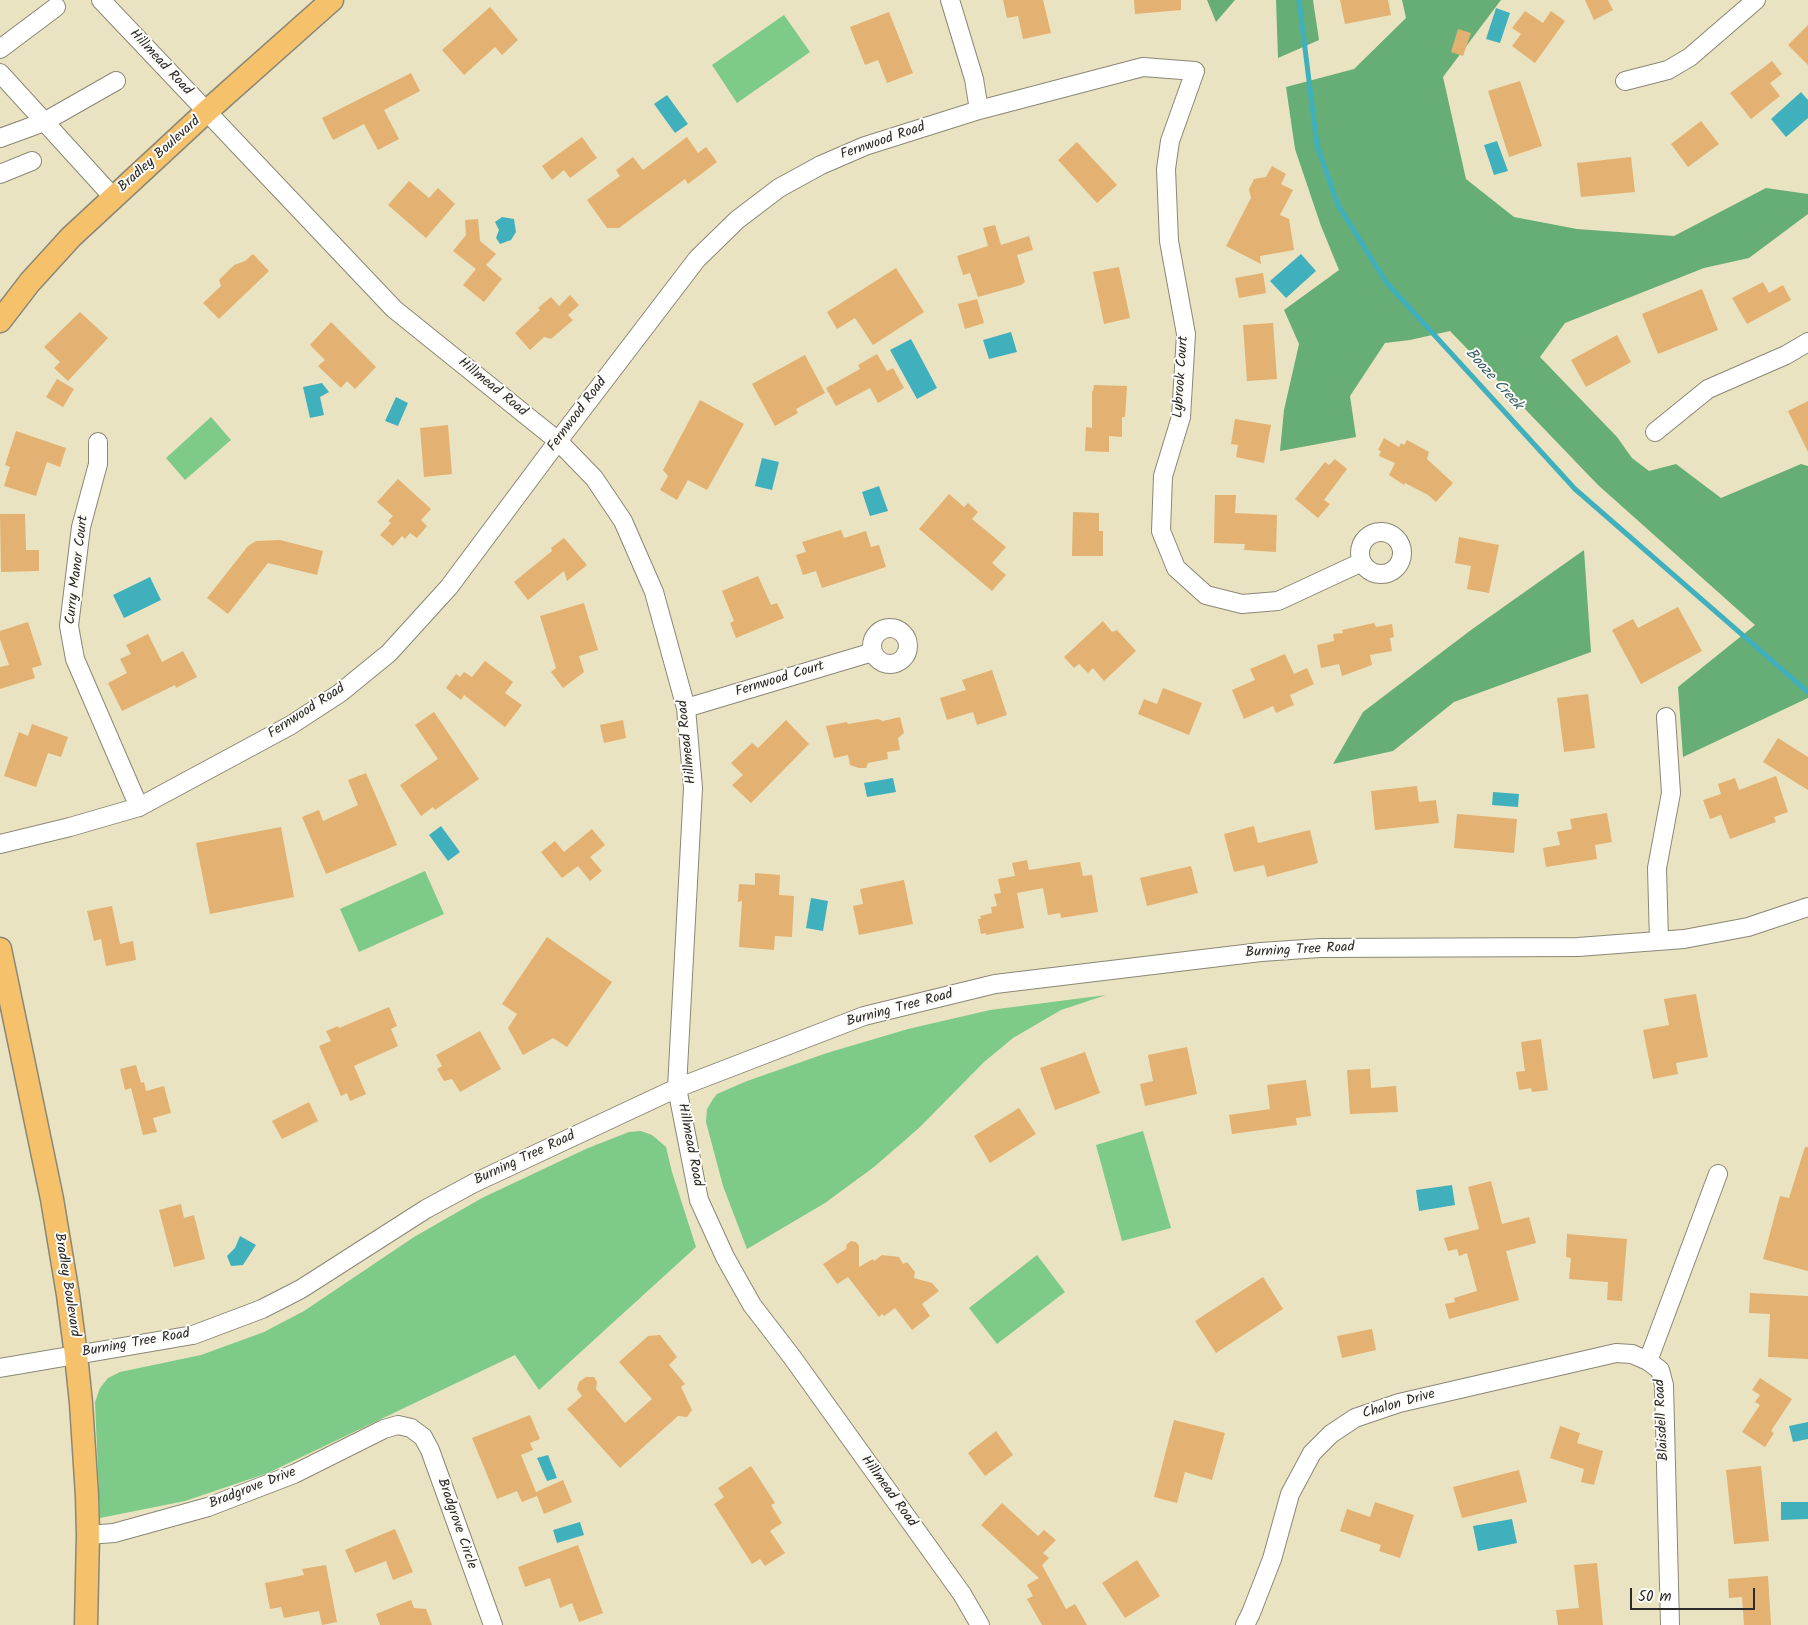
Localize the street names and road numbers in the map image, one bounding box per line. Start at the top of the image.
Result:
street label: Hillmead Road [125,26,195,100]
street label: Bradley Boulevard [115,114,205,196]
street label: Fernwood Road [838,120,928,164]
street label: Lybrook Court [1171,335,1193,419]
street label: Hillmead Road [454,355,530,421]
street label: Fernwood Road [545,375,611,455]
street label: Curry Manor Court [63,515,93,625]
street label: Fernwood Court [734,659,826,701]
street label: Fernwood Road [265,681,349,743]
street label: Hillmead Road [675,699,701,785]
street label: Burning Tree Road [1245,940,1355,962]
street label: Burning Tree Road [845,987,955,1031]
street label: Hillmead Road [673,1102,705,1188]
street label: Burning Tree Road [472,1128,578,1190]
street label: Bradley Boulevard [50,1232,82,1338]
street label: Burning Tree Road [81,1326,191,1362]
street label: Blaisdell Road [1652,1379,1674,1461]
street label: Chalon Drive [1361,1387,1437,1423]
street label: Hillmead Road [856,1453,920,1531]
street label: Bradgrove Drive [207,1465,299,1513]
street label: Bradgrove Circle [433,1476,479,1572]

